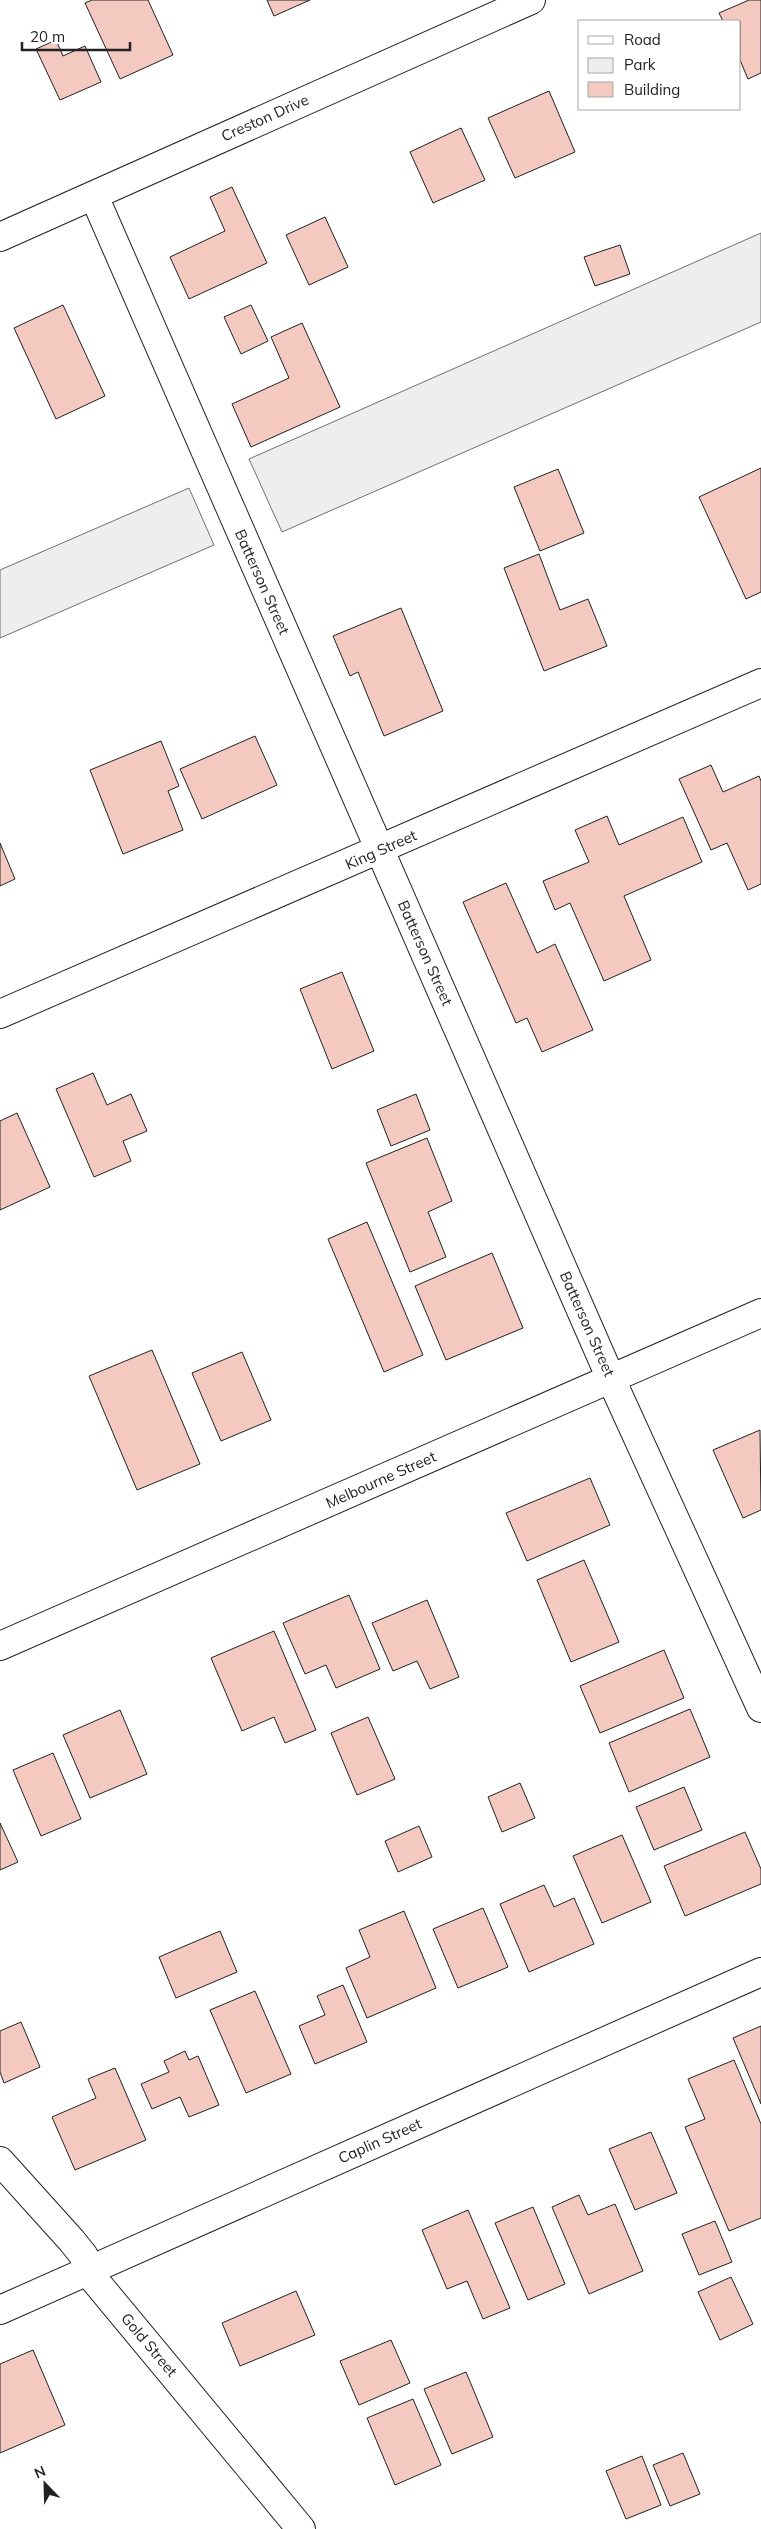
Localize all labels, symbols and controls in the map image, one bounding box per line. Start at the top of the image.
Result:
scale bar [22,20,130,52]
legend [578,20,741,110]
text: 20 m [30,27,65,46]
text: Road [624,30,661,49]
text: Park [624,55,656,74]
text: Building [624,80,680,99]
street label: Creston Drive [218,90,312,145]
street label: Batterson Street [231,526,294,637]
street label: King Street [342,825,420,874]
street label: Batterson Street [394,897,457,1008]
street label: Batterson Street [556,1268,619,1379]
street label: Melbourne Street [323,1447,439,1512]
street label: Caplin Street [335,2114,424,2167]
street label: Gold Street [117,2309,182,2380]
north arrow [20,2459,70,2509]
text: N [32,2462,48,2482]

